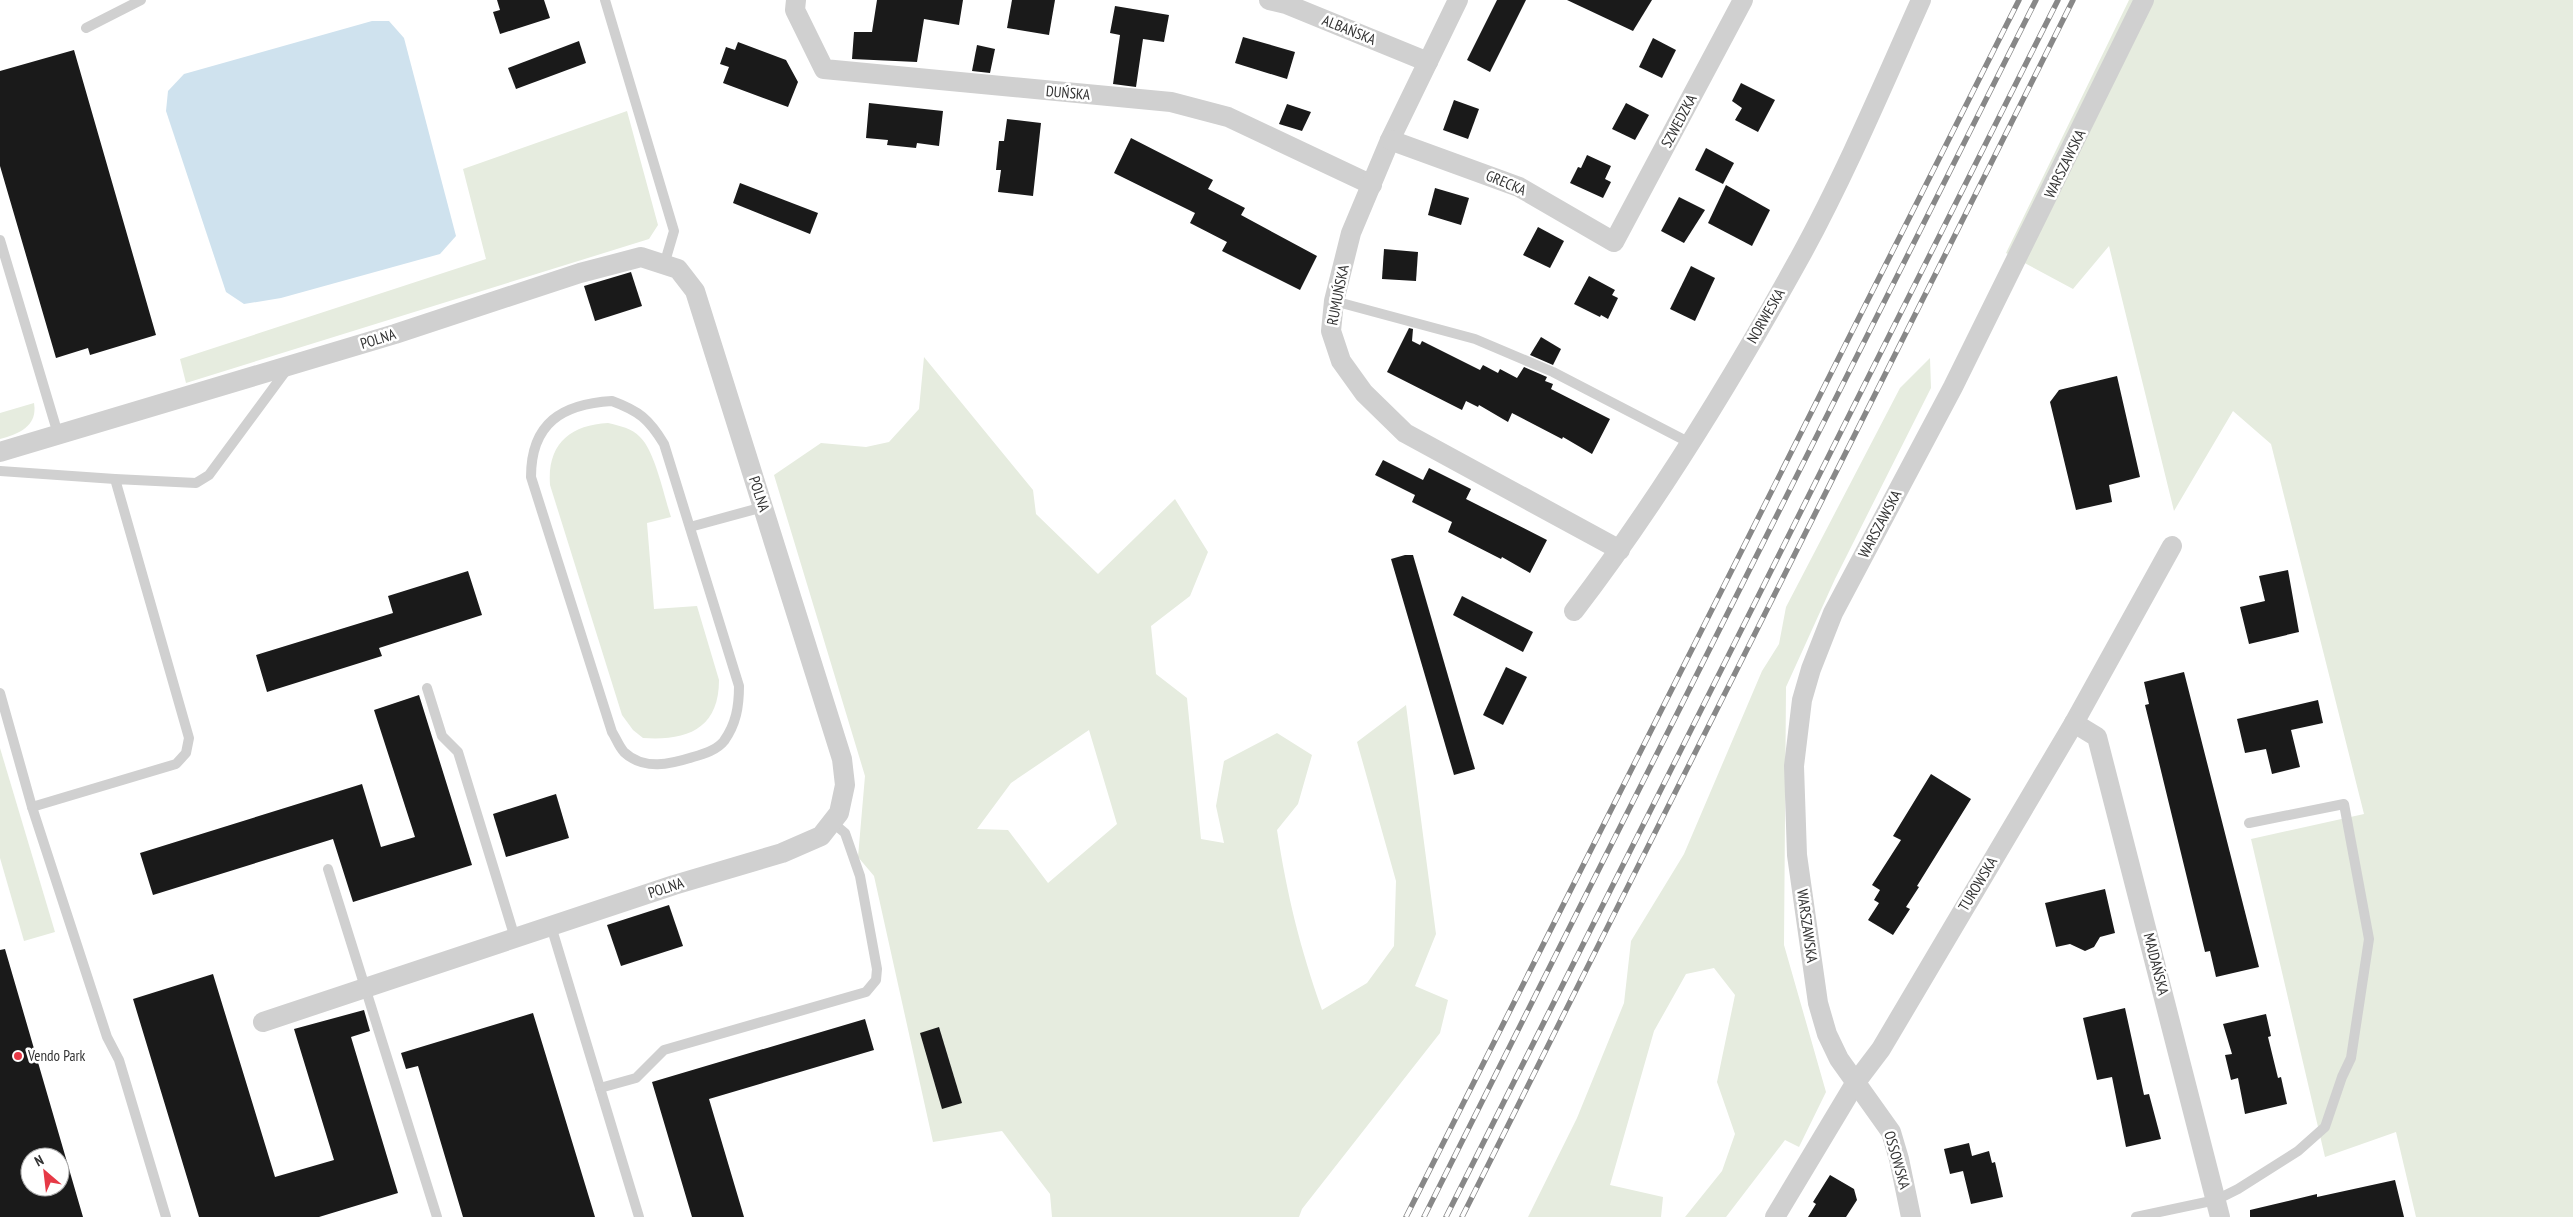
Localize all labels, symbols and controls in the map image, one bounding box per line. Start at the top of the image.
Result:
street label: ALBAŃSKA [1320,10,1380,49]
street label: DUŃSKA [1045,81,1092,104]
street label: SZWEDZKA [1657,90,1701,151]
street label: WARSZAWSKA [2040,125,2090,201]
street label: GRECKA [1483,166,1530,200]
street label: RUMUŃSKA [1322,262,1353,327]
street label: NORWESKA [1742,284,1789,347]
street label: POLNA [358,324,399,353]
street label: POLNA [745,474,774,515]
street label: WARSZAWSKA [1854,486,1906,561]
street label: TUROWSKA [1954,852,2002,914]
street label: POLNA [646,873,687,902]
street label: WARSZAWSKA [1793,888,1822,965]
street label: MAJDAŃSKA [2140,931,2174,998]
place label: Vendo Park [27,1046,86,1065]
marker: Vendo Park [12,1050,24,1062]
street label: OSSOWSKA [1880,1129,1915,1192]
north arrow [20,1147,70,1197]
text: N [31,1151,46,1170]

